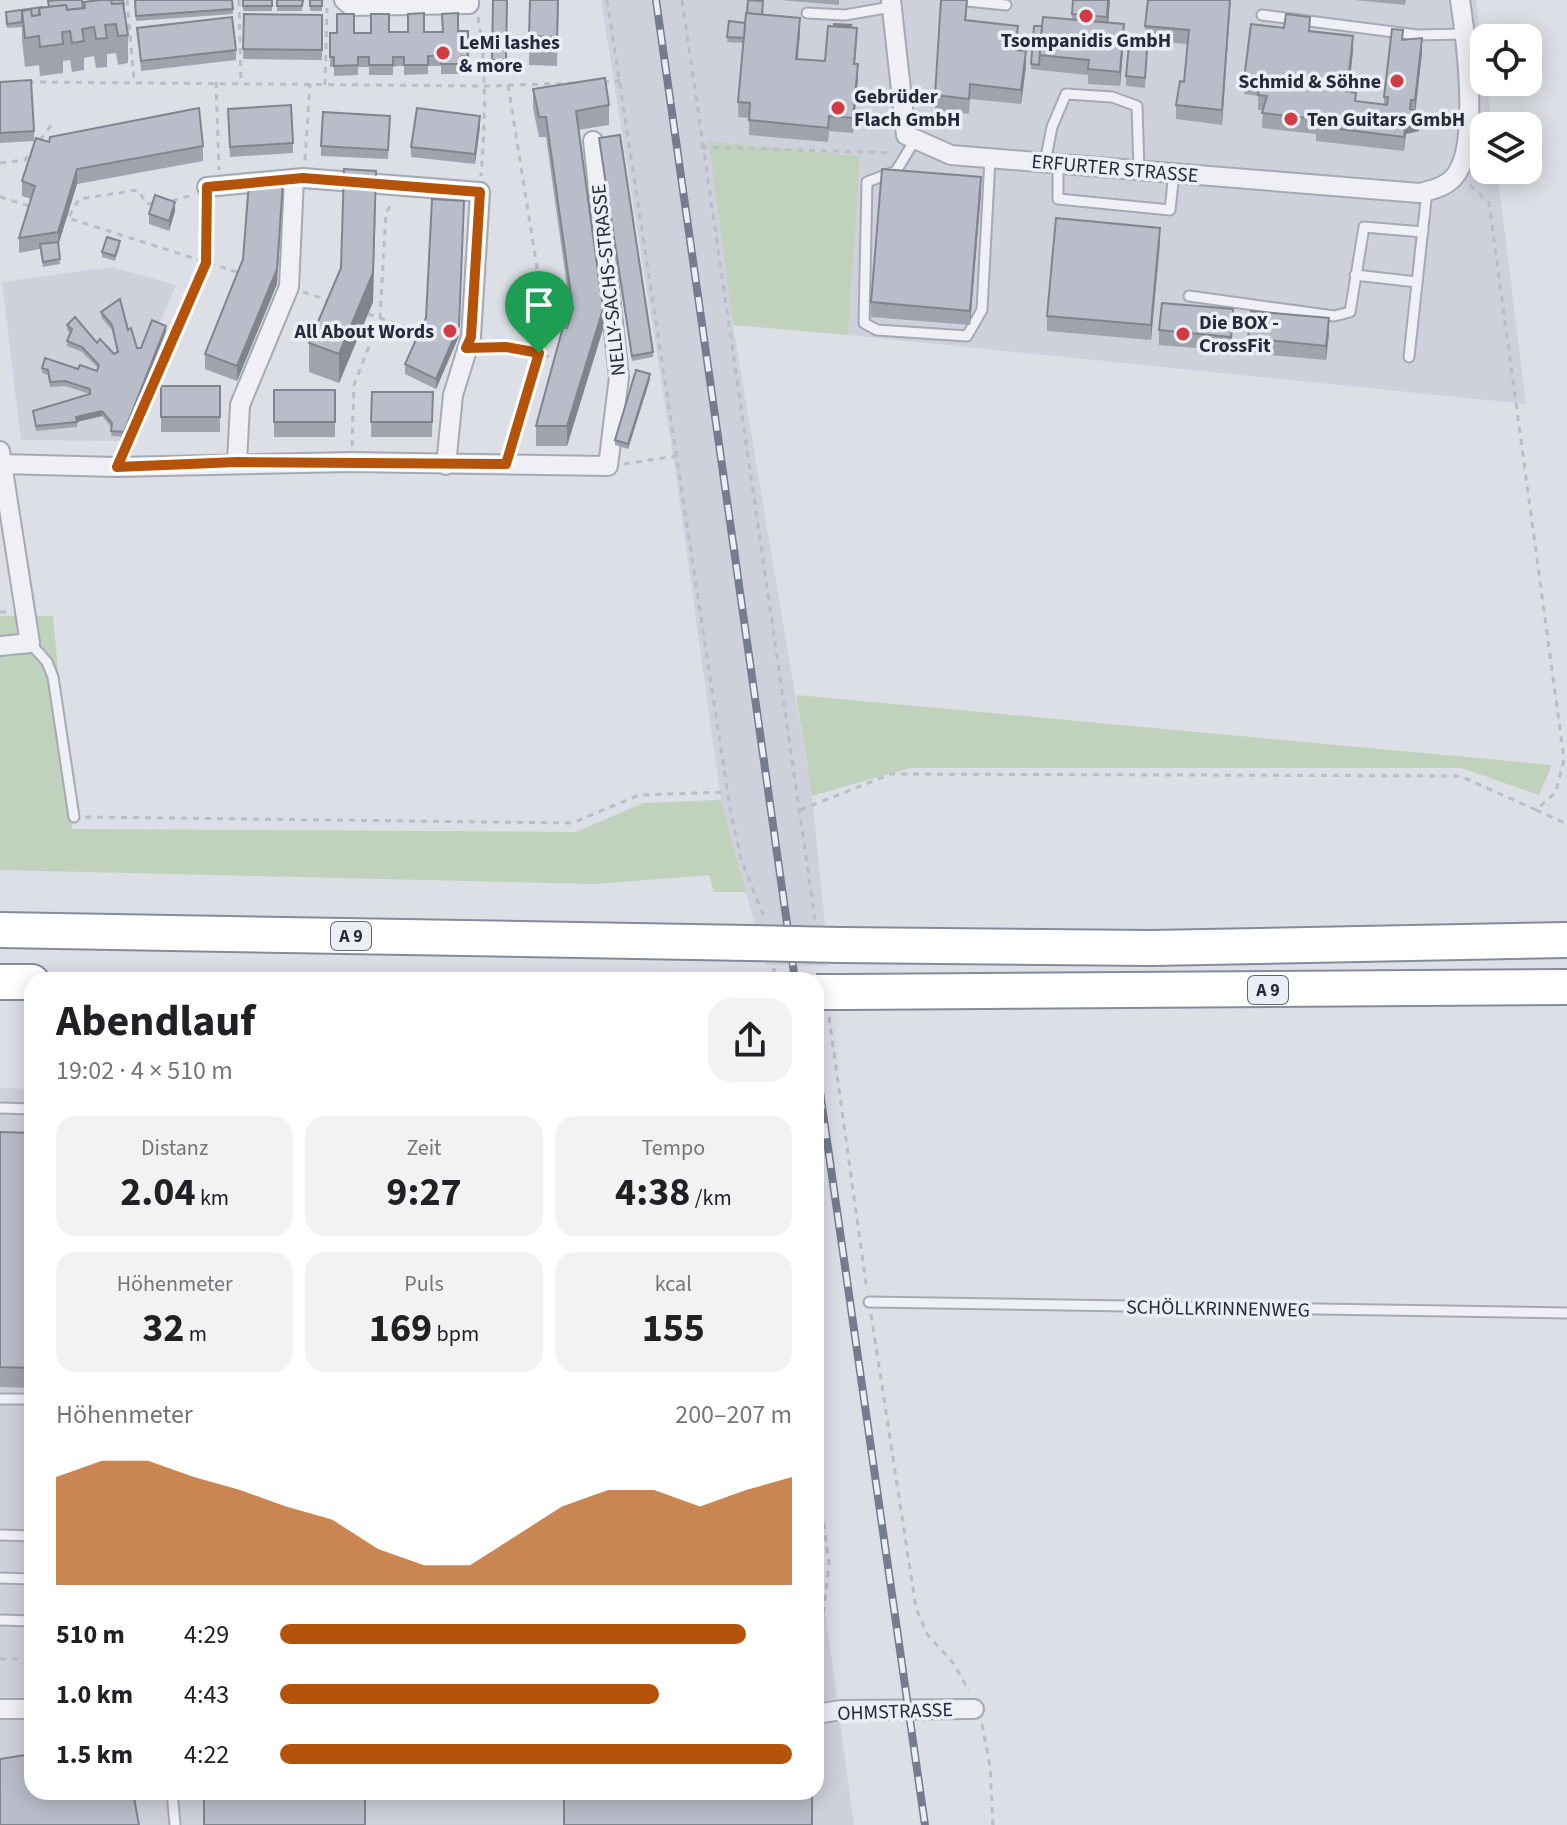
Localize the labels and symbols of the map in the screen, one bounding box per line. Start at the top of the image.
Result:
marker: Tsompanidis GmbH [1077,7,1095,25]
place label: Tsompanidis GmbH [1001,27,1171,55]
place label: LeMi lashes & more [459,29,560,80]
marker: LeMi lashes & more [434,44,452,62]
place label: Schmid & Söhne [1238,68,1381,96]
marker: Schmid & Söhne [1388,72,1406,90]
place label: Gebrüder Flach GmbH [854,83,960,134]
marker: Gebrüder Flach GmbH [829,99,847,117]
place label: Ten Guitars GmbH [1307,106,1465,134]
marker: Ten Guitars GmbH [1282,110,1300,128]
street label: ERFURTER STRASSE [1030,148,1199,190]
street label: NELLY-SACHS-STRASSE [585,183,633,377]
pin [505,271,573,353]
place label: Die BOX - CrossFit [1199,309,1279,360]
place label: All About Words [294,318,434,346]
marker: All About Words [441,322,459,340]
marker: Die BOX - CrossFit [1174,325,1192,343]
road number: A 9 [331,922,371,950]
road number: A 9 [1248,976,1288,1004]
street label: SCHÖLLKRINNENWEG [1126,1293,1310,1325]
street label: OHMSTRASSE [837,1696,953,1728]

